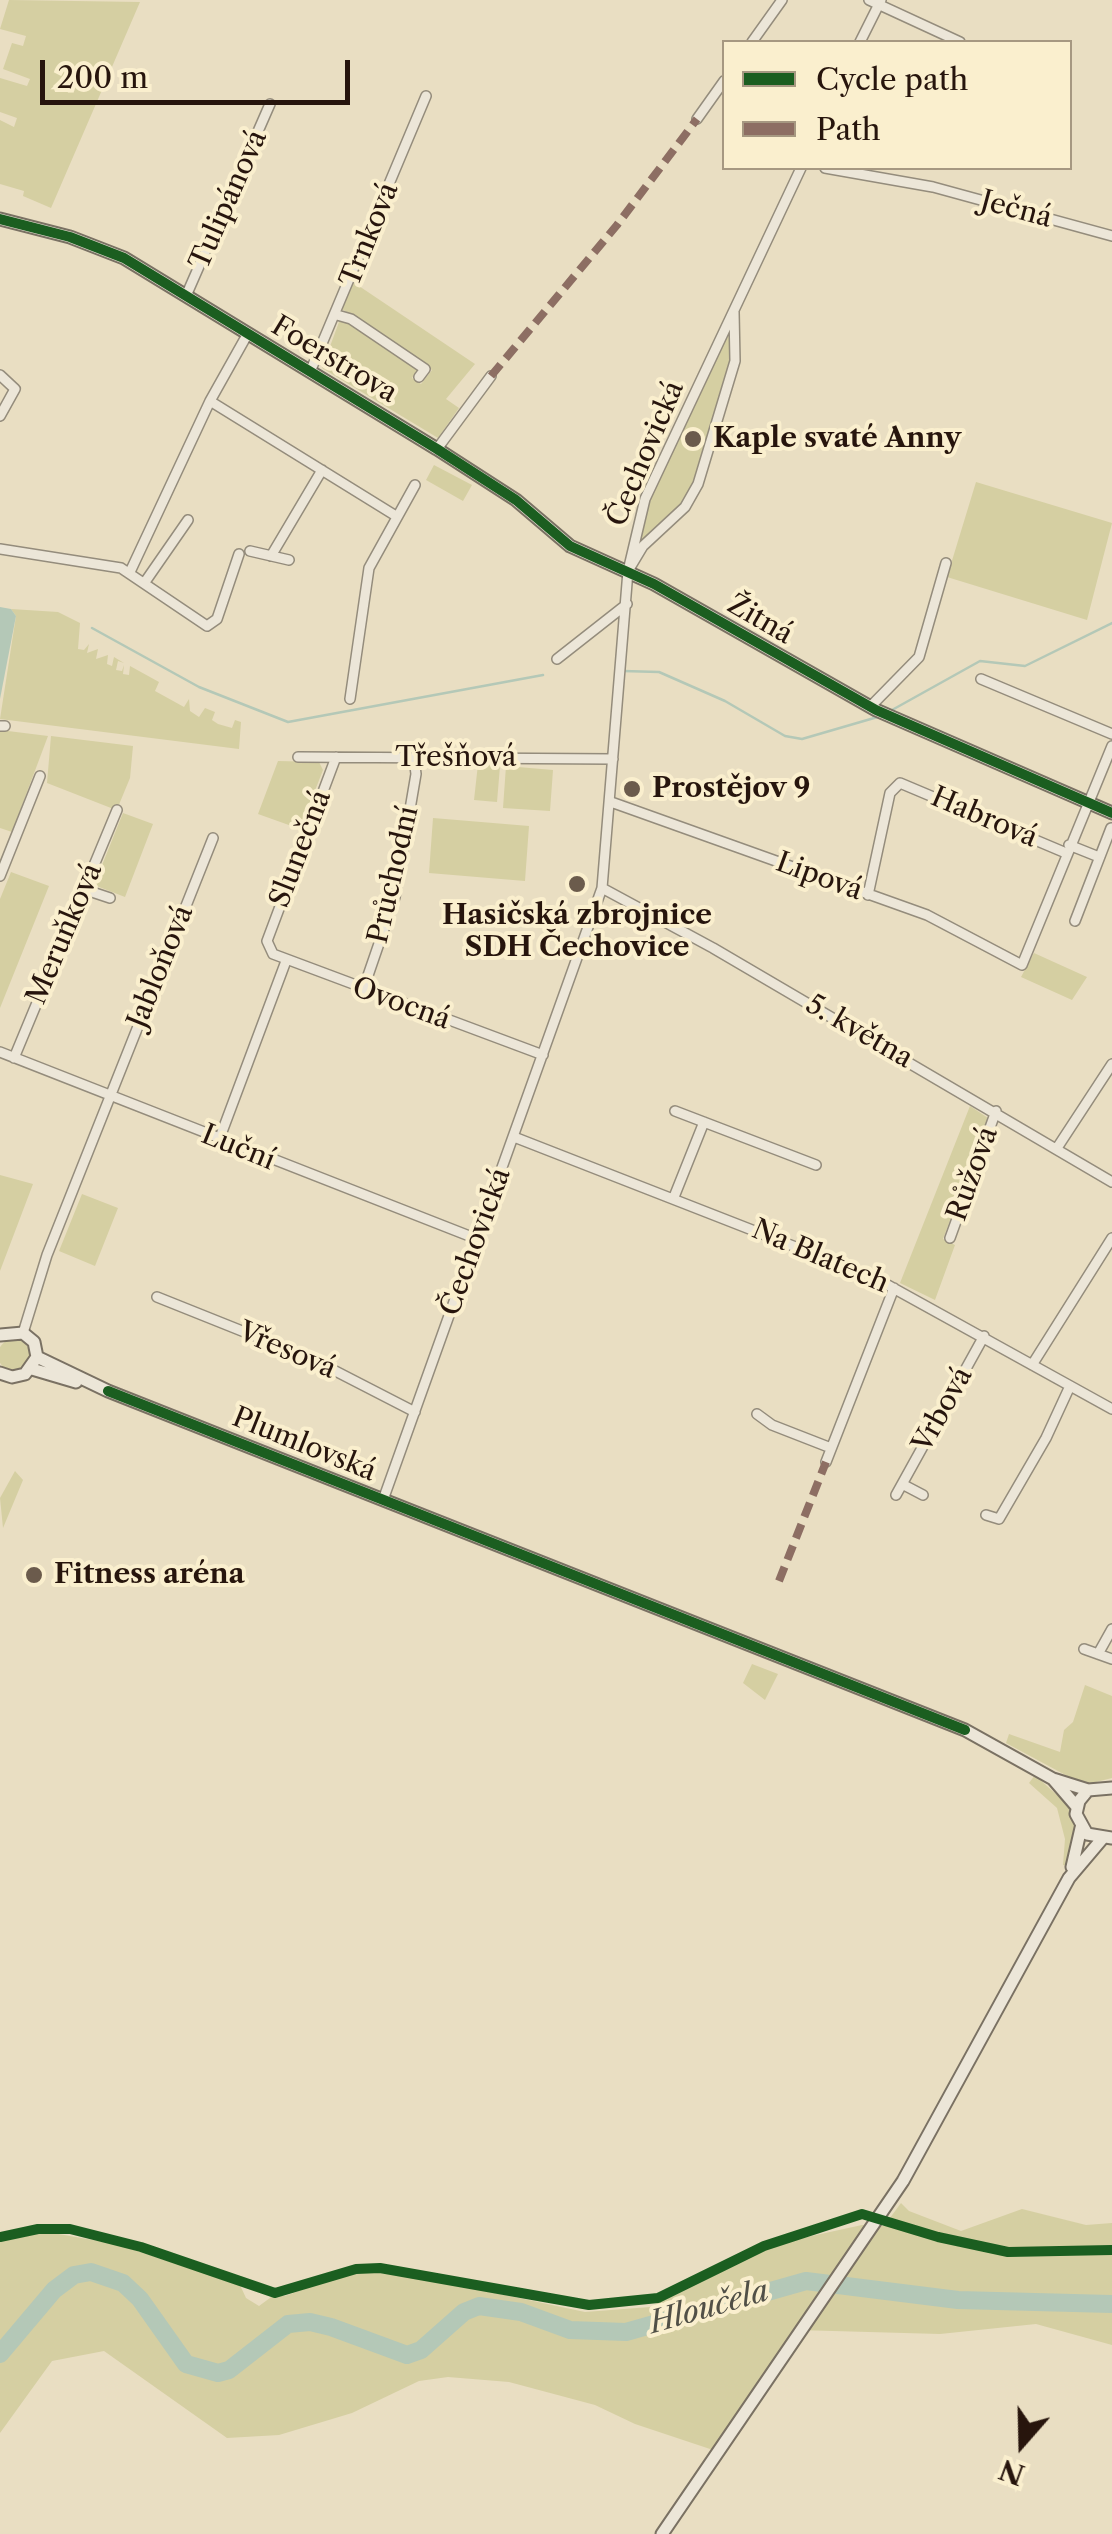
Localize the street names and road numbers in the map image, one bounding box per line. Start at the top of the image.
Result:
street label: Tulipánová [183,125,275,275]
street label: Trnková [334,178,406,292]
street label: Ječná [977,184,1055,236]
street label: Foerstrova [265,309,403,411]
street label: Čechovická [600,376,692,532]
street label: Žitná [721,588,799,652]
street label: Třešňová [395,741,517,775]
street label: Habrová [926,781,1042,855]
street label: Slunečná [263,786,339,912]
street label: Průchodní [362,803,426,947]
street label: Lipová [771,846,867,908]
street label: Meruňková [20,858,110,1010]
street label: Jabloňová [121,901,201,1033]
street label: Ovocná [347,971,455,1037]
street label: 5. května [800,988,918,1076]
street label: Luční [196,1118,280,1178]
street label: Růžová [941,1122,1005,1226]
street label: Čechovická [434,1164,518,1320]
street label: Na Blatech [747,1213,893,1301]
street label: Vřesová [233,1315,341,1387]
street label: Vrbová [906,1362,980,1458]
street label: Plumlovská [227,1401,381,1489]

